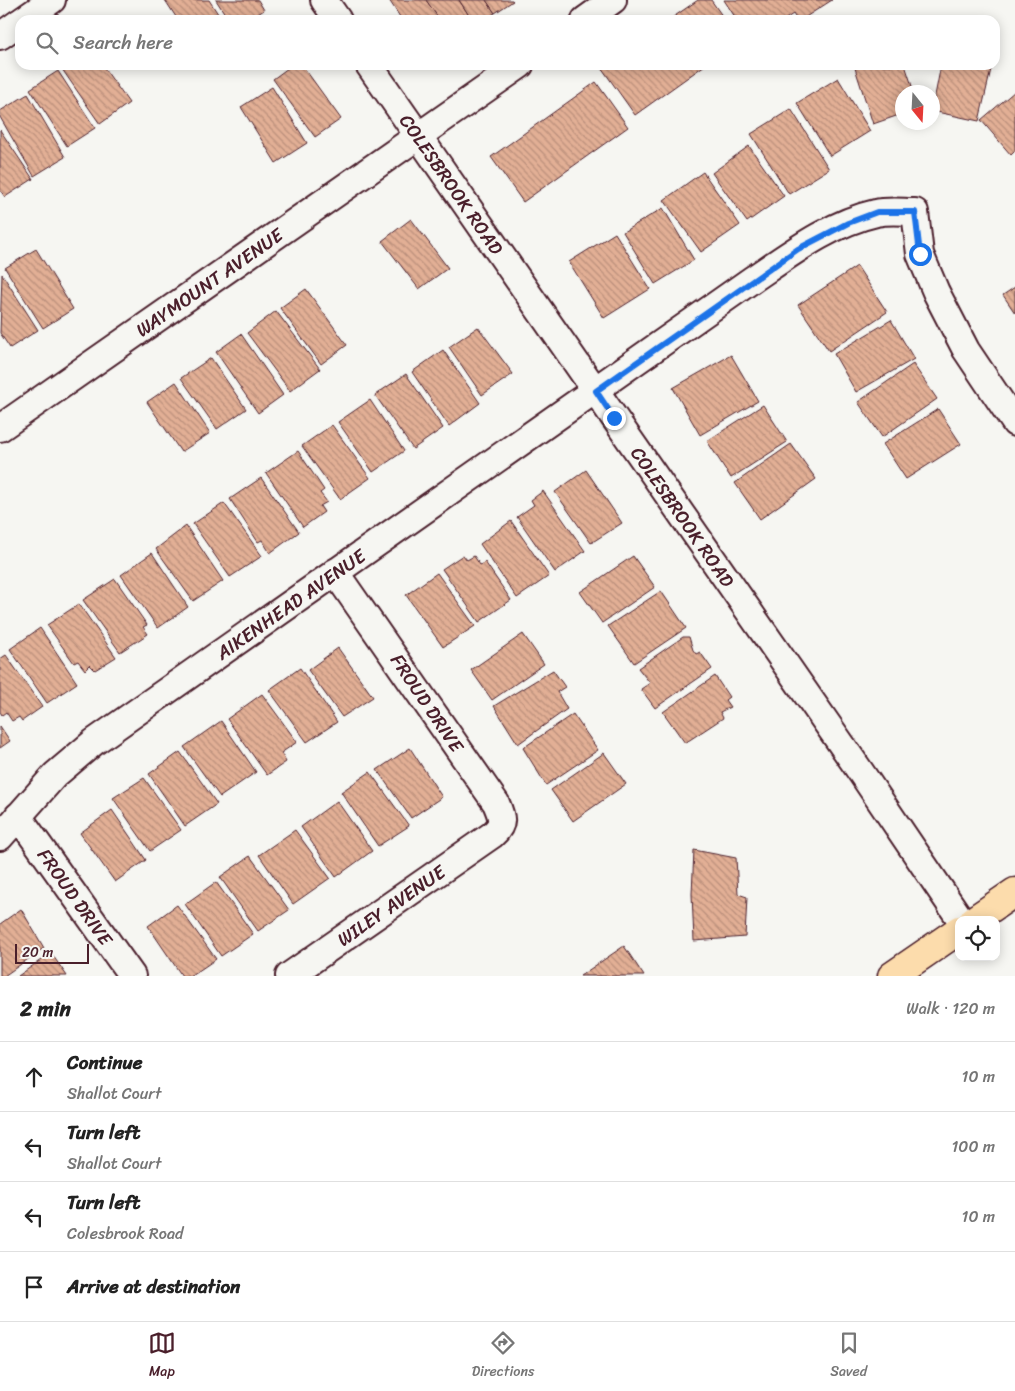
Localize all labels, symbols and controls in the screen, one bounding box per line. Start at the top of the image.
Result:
search box [15,15,1000,70]
text: Search here [73,26,173,59]
icon: search [33,29,61,57]
north arrow [895,85,940,130]
street label: COLESBROOK ROAD [391,107,513,262]
street label: WAYMOUNT AVENUE [128,218,291,345]
route start [909,243,932,266]
route end [603,407,626,430]
street label: COLESBROOK ROAD [622,439,744,595]
street label: AIKENHEAD AVENUE [208,539,374,669]
street label: FROUD DRIVE [382,647,473,760]
street label: FROUD DRIVE [29,841,123,954]
street label: WILEY AVENUE [330,855,453,955]
map controls [955,916,1000,961]
button: locate [955,916,1000,961]
text: 20 m [22,940,53,965]
scale bar [15,941,89,964]
text: 2 min [20,990,71,1028]
text: Walk · 120 m [906,994,995,1023]
text: Continue [67,1046,143,1079]
text: 10 m [962,1062,995,1091]
icon: ahead [20,1063,48,1091]
text: Shallot Court [67,1079,161,1108]
text: Turn left [67,1116,140,1149]
text: 100 m [951,1132,995,1161]
icon: left [20,1133,48,1161]
text: Shallot Court [67,1149,161,1178]
text: Turn left [67,1186,140,1219]
text: 10 m [962,1202,995,1231]
icon: left [20,1203,48,1231]
text: Colesbrook Road [67,1219,183,1248]
text: Arrive at destination [67,1270,240,1303]
icon: arrive [20,1273,48,1301]
tab: Map [148,1329,176,1384]
tab: Directions [472,1329,534,1384]
tab: Saved [830,1329,867,1384]

